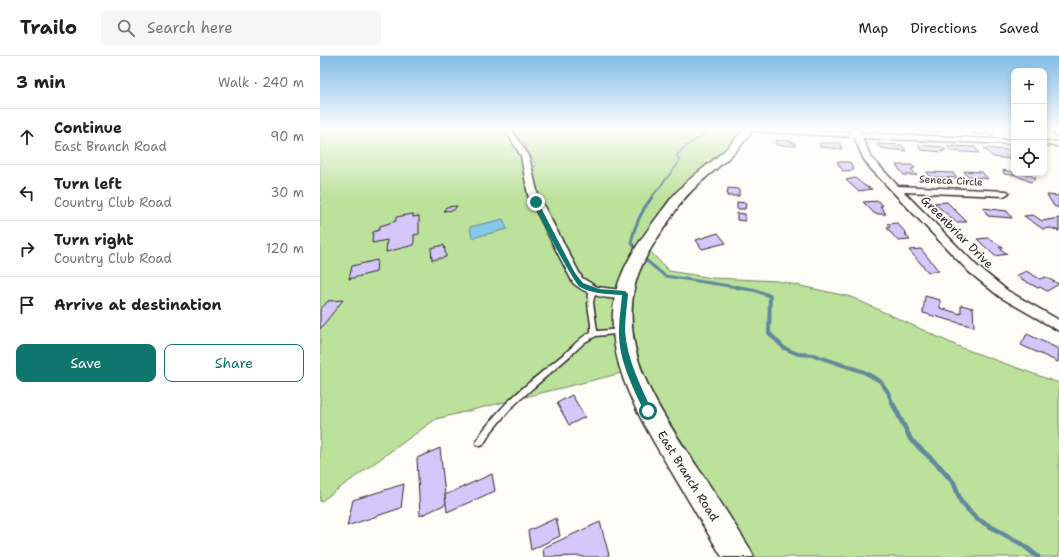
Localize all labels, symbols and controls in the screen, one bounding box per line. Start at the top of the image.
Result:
search box [101,10,381,46]
text: Trailo [20,15,77,40]
icon: search [115,17,137,39]
text: Search here [147,18,233,38]
text: Map [859,19,889,37]
text: Directions [911,19,977,37]
text: Saved [999,19,1039,37]
map controls [1011,68,1047,176]
button: + [1011,68,1047,104]
text: 3 min [16,71,66,93]
text: Walk · 240 m [218,74,304,91]
button: − [1011,104,1047,140]
text: Continue [54,118,122,138]
icon: ahead [16,126,38,148]
text: 90 m [270,128,304,145]
text: East Branch Road [54,138,167,155]
button: locate [1011,140,1047,176]
street label: Seneca Circle [919,172,983,189]
text: Turn left [54,174,122,194]
icon: left [16,182,38,204]
text: 30 m [270,184,304,201]
street label: Greenbriar Drive [917,192,997,272]
route end [527,193,545,211]
text: Country Club Road [54,194,172,211]
text: Turn right [54,230,134,250]
icon: right [16,238,38,260]
text: 120 m [266,240,304,257]
text: Country Club Road [54,250,172,267]
icon: arrive [16,294,38,316]
text: Arrive at destination [54,295,222,315]
button: Save [16,344,156,382]
button: Share [164,344,304,382]
route start [639,402,657,420]
street label: East Branch Road [654,428,723,525]

